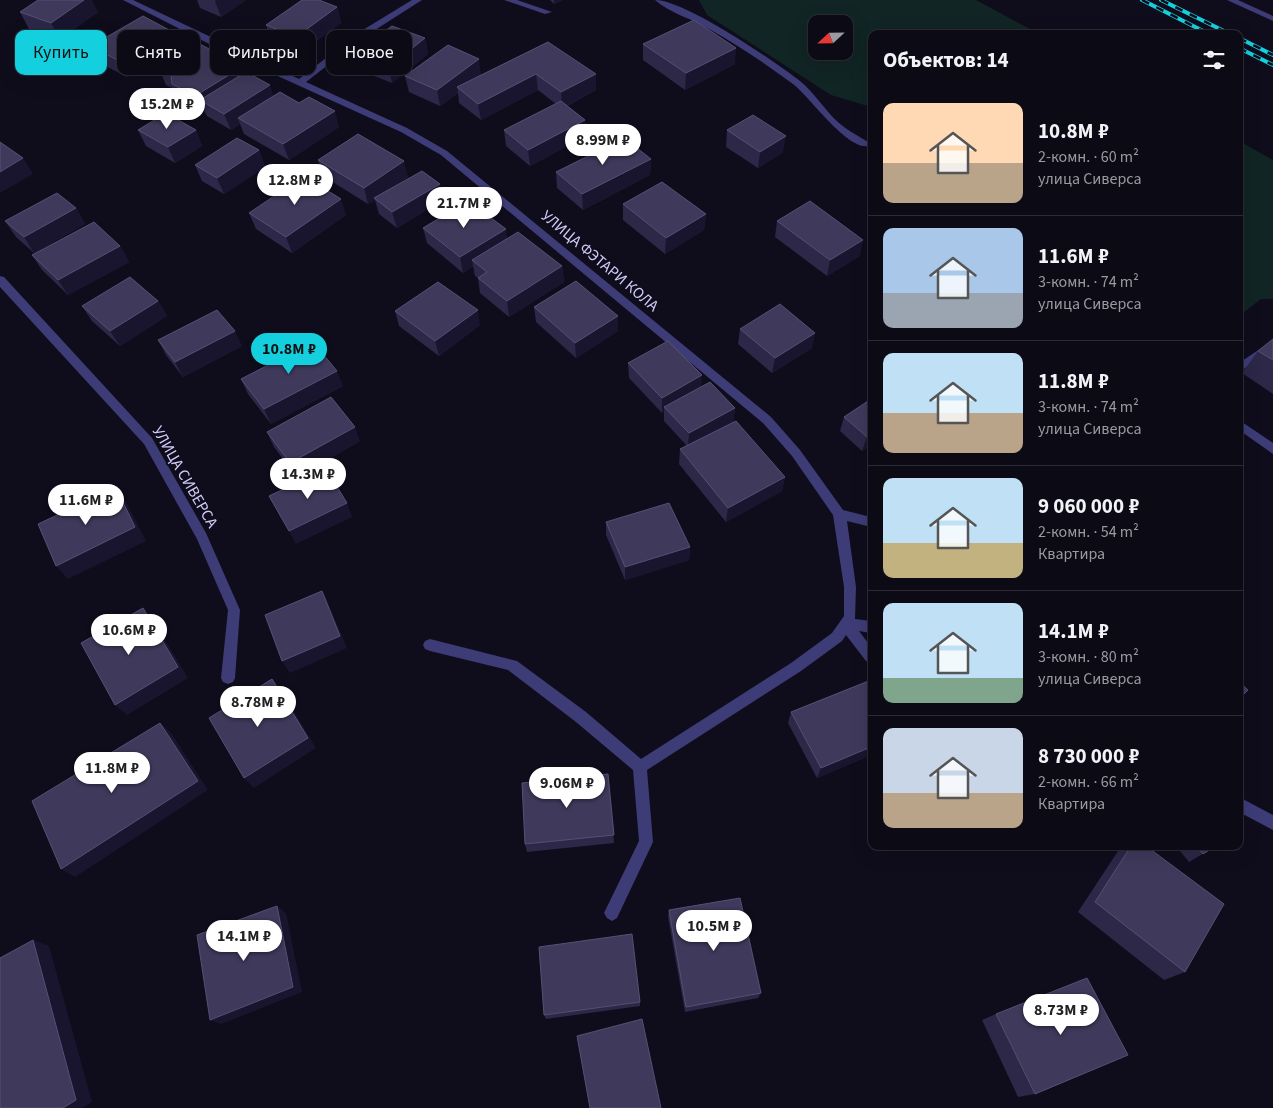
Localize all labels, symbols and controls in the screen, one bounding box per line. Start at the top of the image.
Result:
north arrow [808,15,852,60]
map controls [808,15,853,60]
chip: Купить [15,30,107,75]
chip: Снять [117,30,200,75]
chip: Фильтры [210,30,316,75]
chip: Новое [326,30,412,75]
text: Объектов: 14 [883,45,1009,75]
icon: filters [1200,46,1228,74]
pin: 15.2M ₽ [121,88,213,130]
text: 15.2M ₽ [140,93,194,115]
text: 10.8M ₽ [1038,116,1109,146]
icon: home [923,123,983,183]
pin: 8.99M ₽ [557,124,649,166]
text: 8.99M ₽ [576,129,630,151]
text: 2-комн. · 60 m² [1038,146,1139,168]
pin: 12.8M ₽ [249,164,341,206]
text: улица Сиверса [1038,168,1141,190]
text: 12.8M ₽ [268,169,322,191]
pin: 21.7M ₽ [418,186,510,229]
text: 21.7M ₽ [437,192,491,214]
street label: УЛИЦА ФЭТАРИ КОЛА [536,205,664,317]
text: 11.6M ₽ [1038,241,1109,271]
icon: home [923,248,983,308]
text: 3-комн. · 74 m² [1038,271,1139,293]
text: улица Сиверса [1038,293,1141,315]
pin: 10.8M ₽ [243,332,335,375]
text: 10.8M ₽ [262,338,316,360]
text: 11.8M ₽ [1038,366,1109,396]
icon: home [923,373,983,433]
text: 3-комн. · 74 m² [1038,396,1139,418]
text: улица Сиверса [1038,418,1141,440]
street label: УЛИЦА СИВЕРСА [147,422,223,532]
pin: 14.3M ₽ [262,458,354,500]
text: 14.3M ₽ [281,463,335,485]
pin: 11.6M ₽ [40,484,132,526]
text: 11.6M ₽ [59,489,113,511]
text: 9 060 000 ₽ [1038,491,1139,521]
icon: home [923,498,983,558]
text: 2-комн. · 54 m² [1038,521,1139,543]
text: Квартира [1038,543,1105,565]
pin: 10.6M ₽ [83,614,175,656]
text: 14.1M ₽ [1038,616,1109,646]
text: 10.6M ₽ [102,619,156,641]
icon: home [923,623,983,683]
text: 3-комн. · 80 m² [1038,646,1139,668]
text: улица Сиверса [1038,668,1141,690]
pin: 8.78M ₽ [212,686,304,728]
text: 8.78M ₽ [231,691,285,713]
text: 8 730 000 ₽ [1038,741,1139,771]
icon: home [923,748,983,808]
pin: 11.8M ₽ [66,752,158,794]
text: 11.8M ₽ [85,757,139,779]
pin: 9.06M ₽ [521,766,613,809]
text: 2-комн. · 66 m² [1038,771,1139,793]
text: 9.06M ₽ [540,772,594,794]
text: Квартира [1038,793,1105,815]
pin: 10.5M ₽ [668,910,760,952]
text: 10.5M ₽ [687,915,741,937]
pin: 14.1M ₽ [198,920,290,962]
text: 14.1M ₽ [217,925,271,947]
pin: 8.73M ₽ [1015,994,1107,1036]
text: 8.73M ₽ [1034,999,1088,1021]

